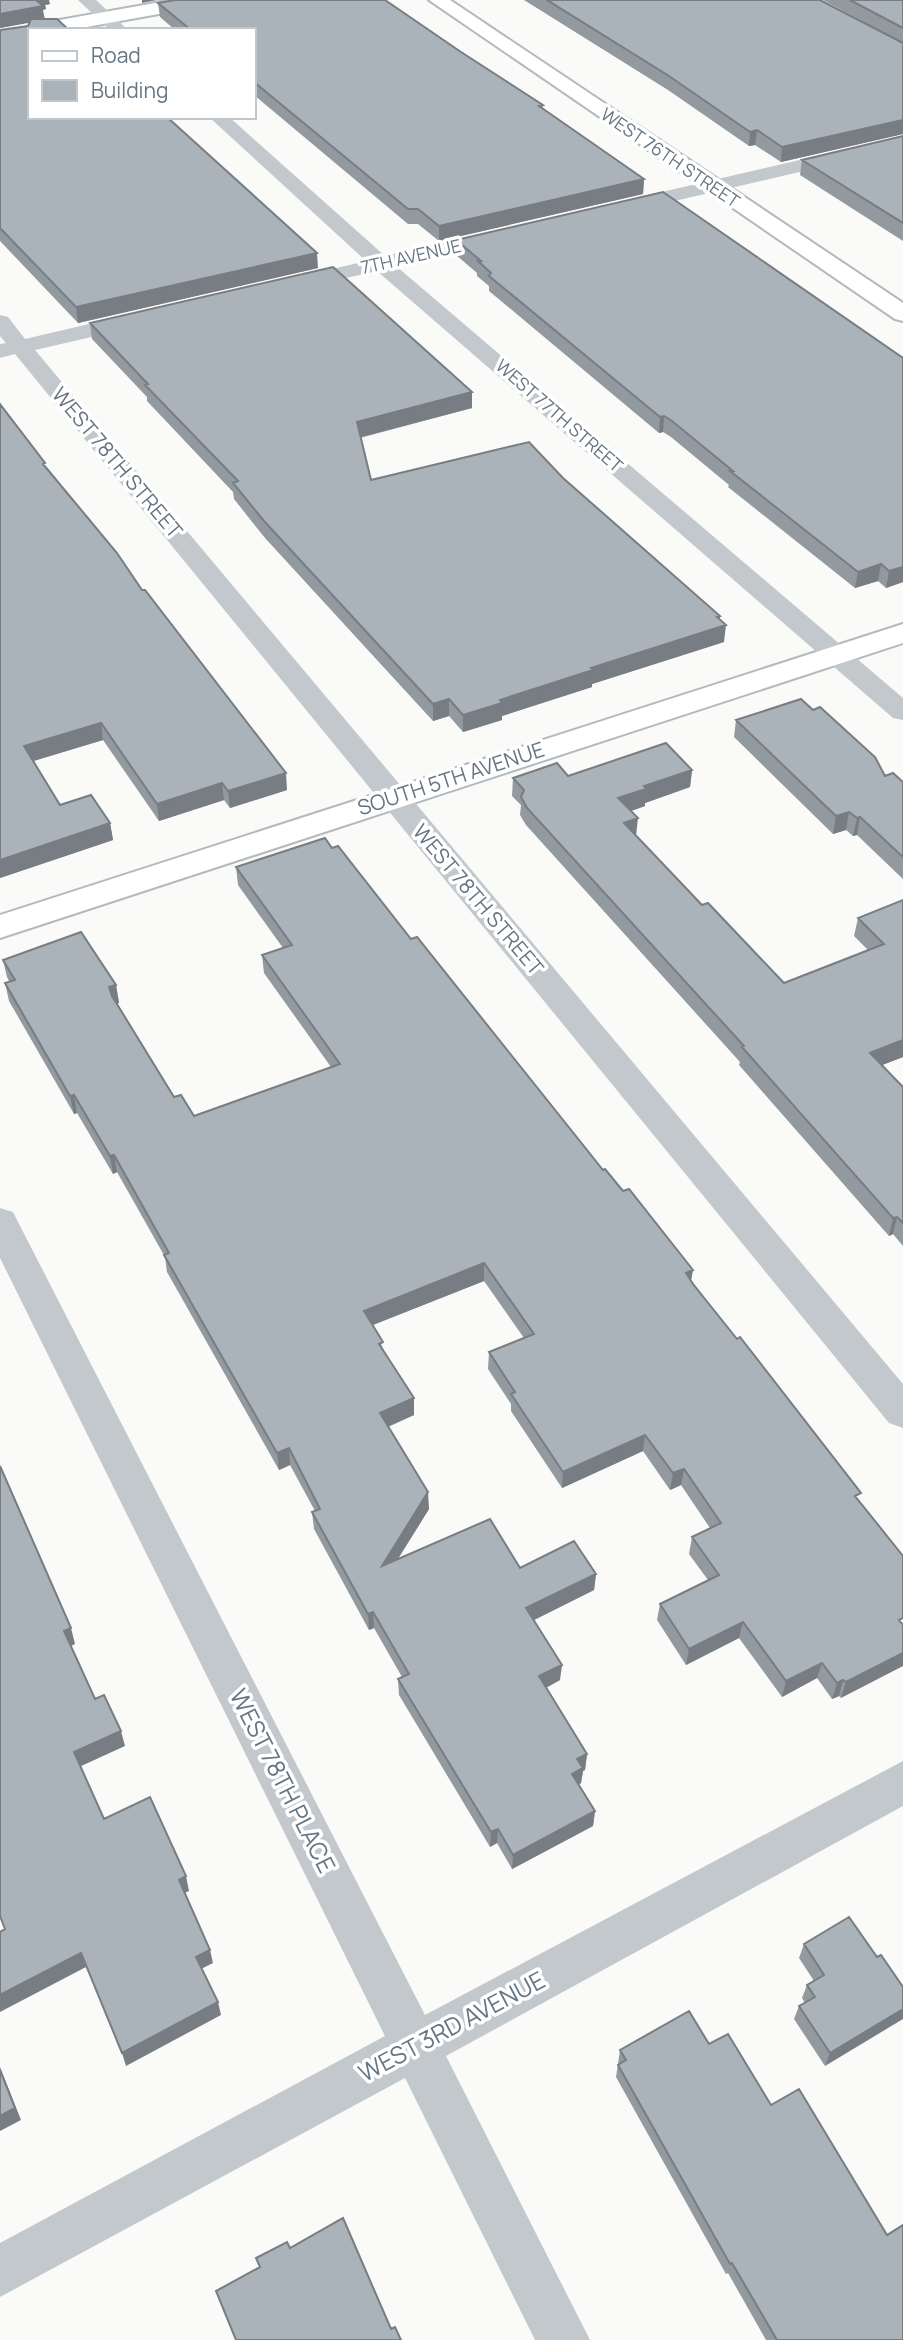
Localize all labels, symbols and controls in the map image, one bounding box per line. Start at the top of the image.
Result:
legend [28,28,256,119]
text: Road [91,41,141,69]
text: Building [91,76,168,104]
street label: WEST 76TH STREET [596,102,745,213]
street label: 7TH AVENUE [358,233,463,279]
street label: WEST 77TH STREET [491,353,629,477]
street label: WEST 78TH STREET [46,381,190,544]
street label: SOUTH 5TH AVENUE [354,735,548,821]
street label: WEST 78TH STREET [407,818,551,981]
street label: WEST 78TH PLACE [223,1683,344,1878]
street label: WEST 3RD AVENUE [352,1963,550,2089]

